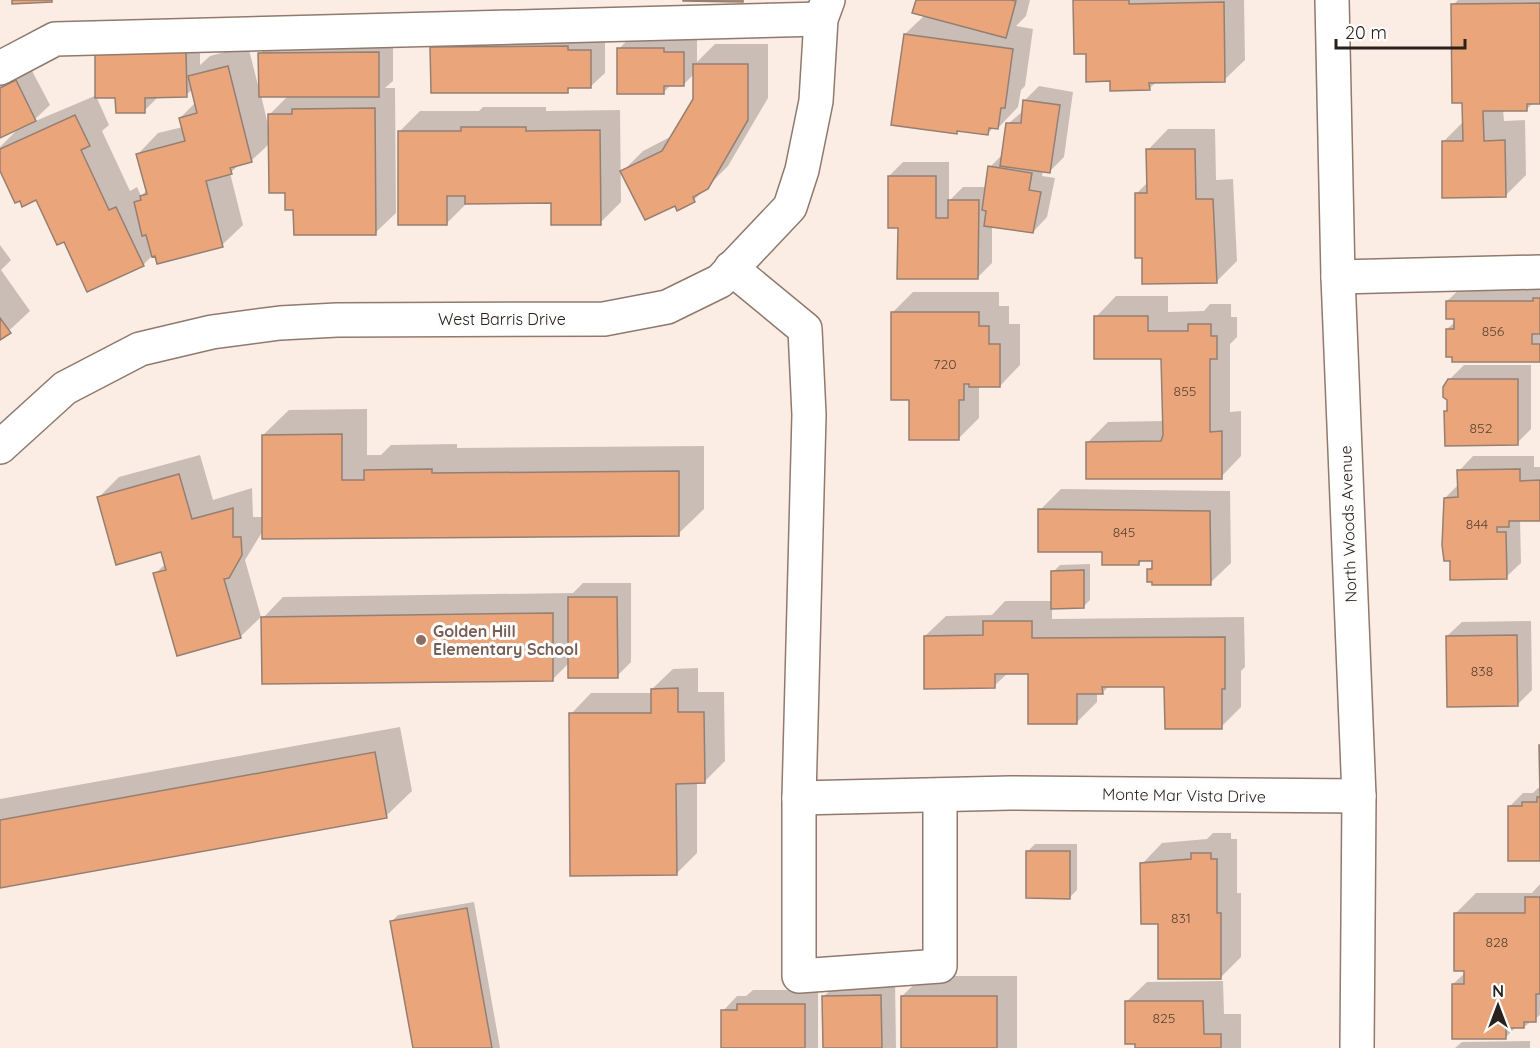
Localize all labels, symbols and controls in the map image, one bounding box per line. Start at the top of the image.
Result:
scale bar [1336,12,1465,50]
text: 20 m [1345,21,1387,44]
street label: West Barris Drive [438,309,566,329]
house number: 856 [1482,322,1505,340]
house number: 720 [933,355,957,373]
house number: 855 [1174,382,1196,400]
house number: 852 [1470,419,1493,437]
street label: North Woods Avenue [1335,445,1361,603]
house number: 844 [1466,515,1488,533]
house number: 845 [1113,523,1135,541]
place label: Golden Hill Elementary School [433,621,578,659]
marker: Golden Hill Elementary School [414,633,428,647]
house number: 838 [1471,662,1493,680]
street label: Monte Mar Vista Drive [1102,784,1266,806]
house number: 831 [1171,909,1191,927]
house number: 828 [1486,933,1508,951]
north arrow [1468,976,1528,1036]
text: N [1492,981,1504,1001]
house number: 825 [1153,1009,1175,1027]

